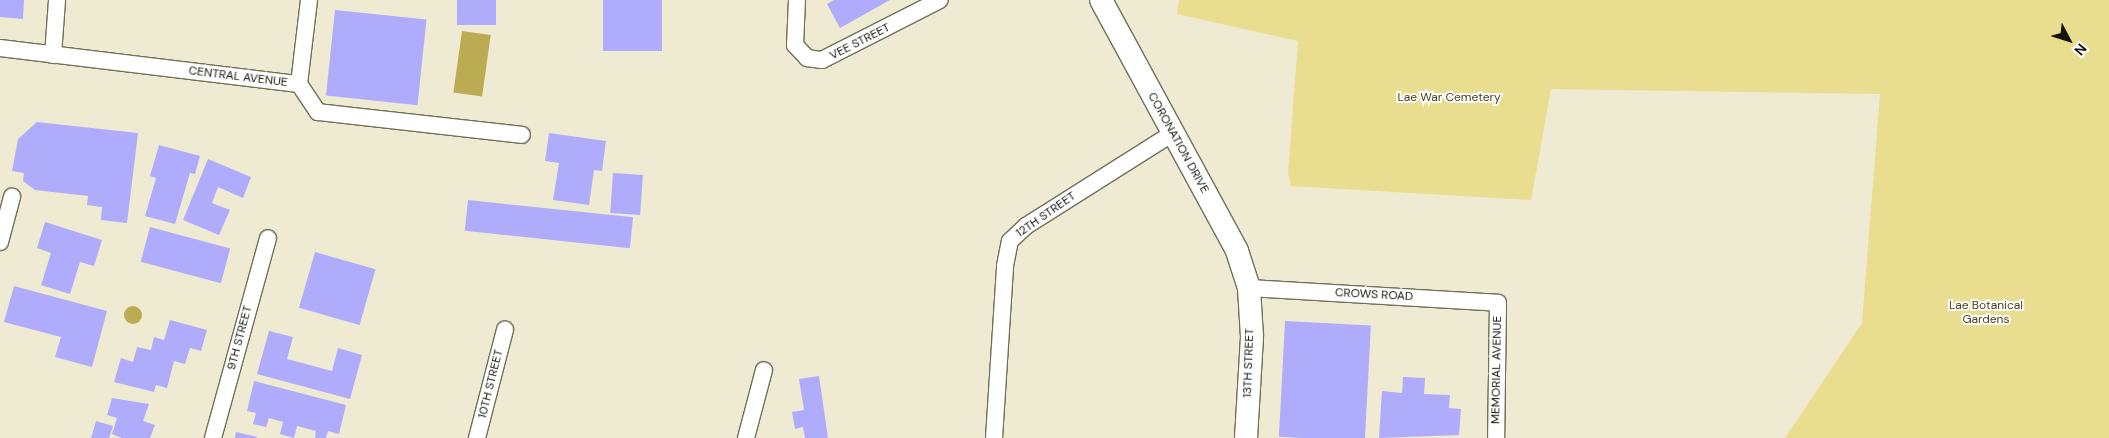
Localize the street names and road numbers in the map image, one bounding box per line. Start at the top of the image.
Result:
street label: VEE STREET [827,21,893,63]
street label: CENTRAL AVENUE [188,64,288,90]
street label: CORONATION DRIVE [1144,90,1212,196]
street label: 12TH STREET [1013,189,1079,241]
street label: CROWS ROAD [1335,286,1413,304]
street label: 9TH STREET [224,304,256,372]
street label: MEMORIAL AVENUE [1489,316,1505,424]
street label: 13TH STREET [1241,328,1257,398]
street label: 10TH STREET [475,348,507,420]

